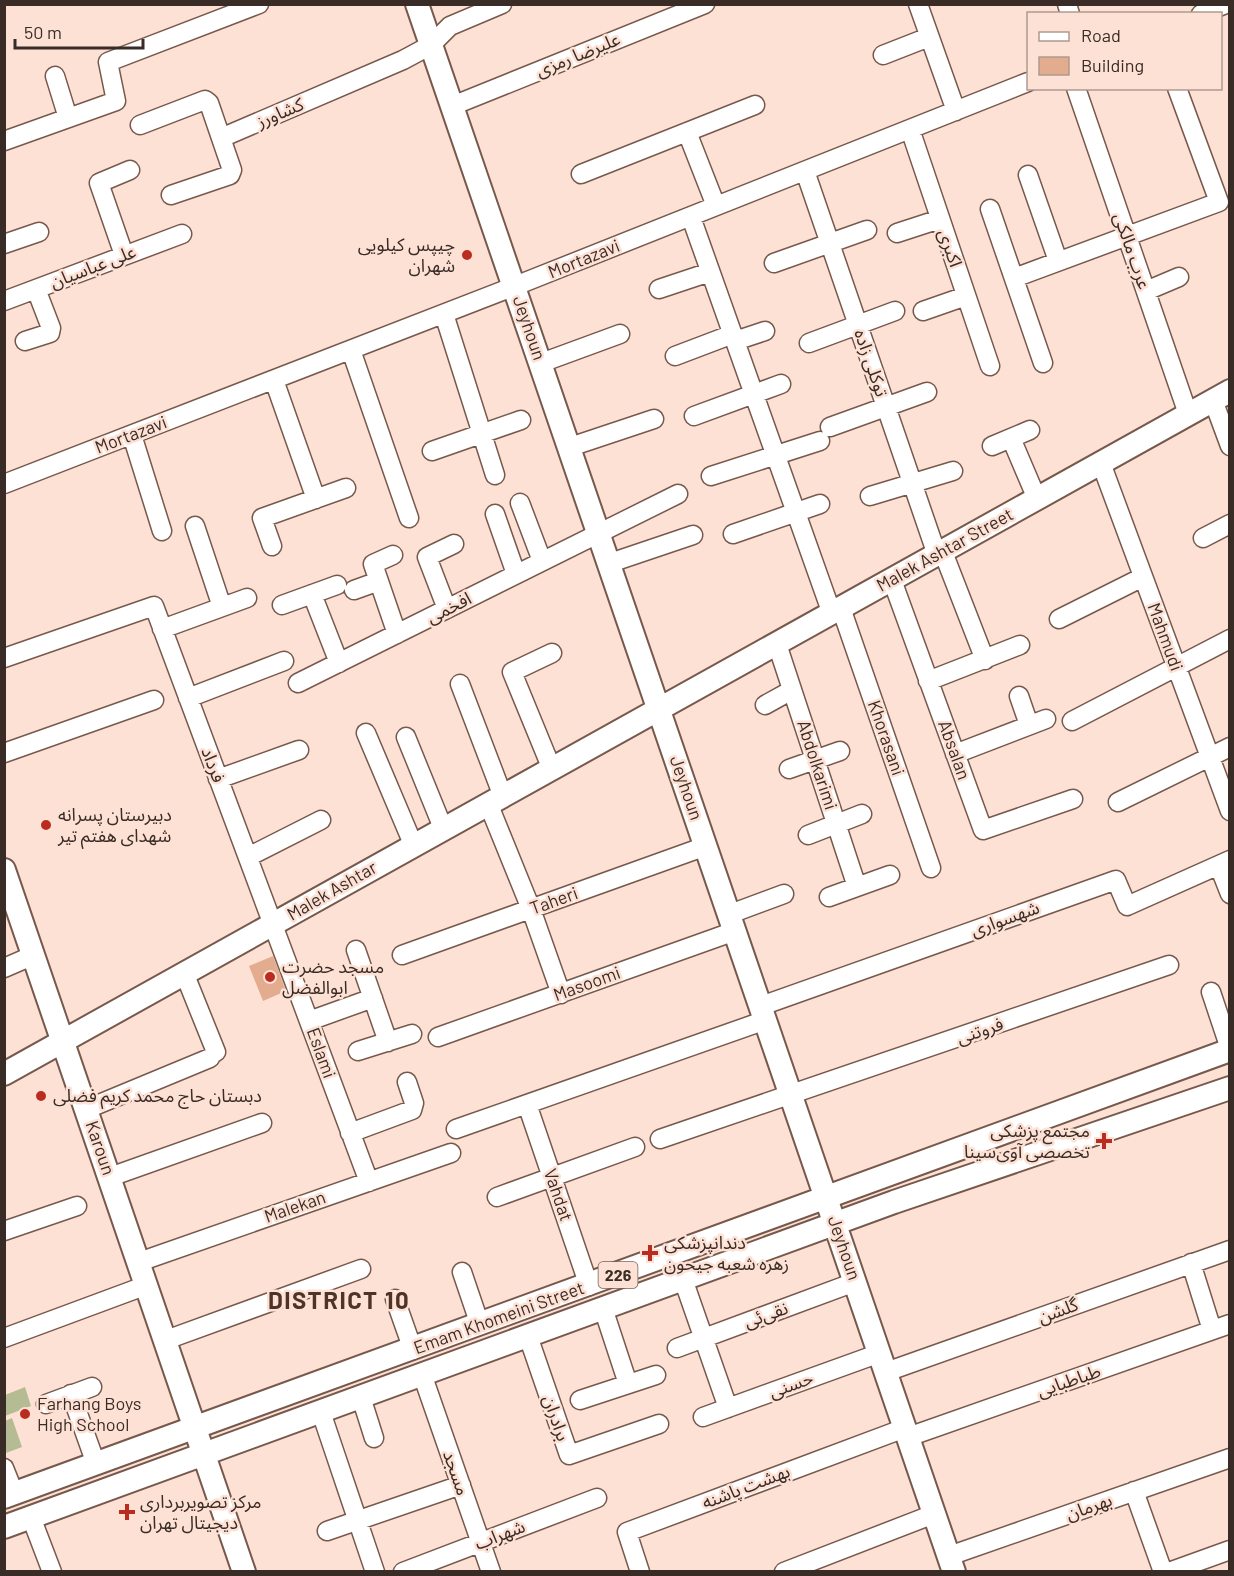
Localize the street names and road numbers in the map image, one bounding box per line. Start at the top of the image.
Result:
street label: علیرضا رمزی [532,27,623,82]
street label: کشاورز [252,92,307,133]
street label: عرب مالکی [1109,210,1156,292]
street label: اکبری [933,226,968,270]
street label: Mortazavi [545,234,623,282]
street label: علی عباسیان [47,240,139,293]
street label: Jeyhoun [509,293,551,363]
street label: توکلی زاده [849,326,894,400]
street label: Mortazavi [91,410,170,458]
street label: Malek Ashtar Street [872,502,1017,596]
street label: افخمی [422,587,475,629]
street label: Mahmudi [1144,600,1188,674]
street label: Khorasani [864,697,910,778]
street label: Abdolkarimi [793,717,843,812]
street label: Absalan [934,717,976,782]
street label: فرداد [196,744,231,786]
street label: Jeyhoun [666,753,708,823]
street label: Malek Ashtar [283,855,381,925]
street label: Taheri [527,881,581,919]
street label: شهسواری [967,895,1042,942]
street label: Masoomi [550,961,623,1005]
street label: فروتنی [953,1012,1006,1049]
street label: Eslami [303,1024,341,1081]
street label: Karoun [81,1118,120,1178]
street label: Vahdat [540,1166,578,1224]
street label: Malekan [261,1185,328,1227]
street label: Jeyhoun [824,1213,866,1283]
road number: 226 [598,1262,638,1288]
street label: Emam Khomeini Street [410,1276,587,1358]
street label: گلشن [1035,1292,1082,1328]
street label: نقی‌ئی [741,1296,791,1333]
street label: طباطبایی [1034,1359,1104,1402]
street label: حسنی [766,1366,816,1403]
street label: برادران [538,1392,575,1444]
street label: مسجد [439,1447,475,1498]
street label: بهشت پاشنه [699,1459,793,1514]
street label: بهرمان [1063,1488,1115,1525]
street label: شهراب [471,1514,528,1555]

